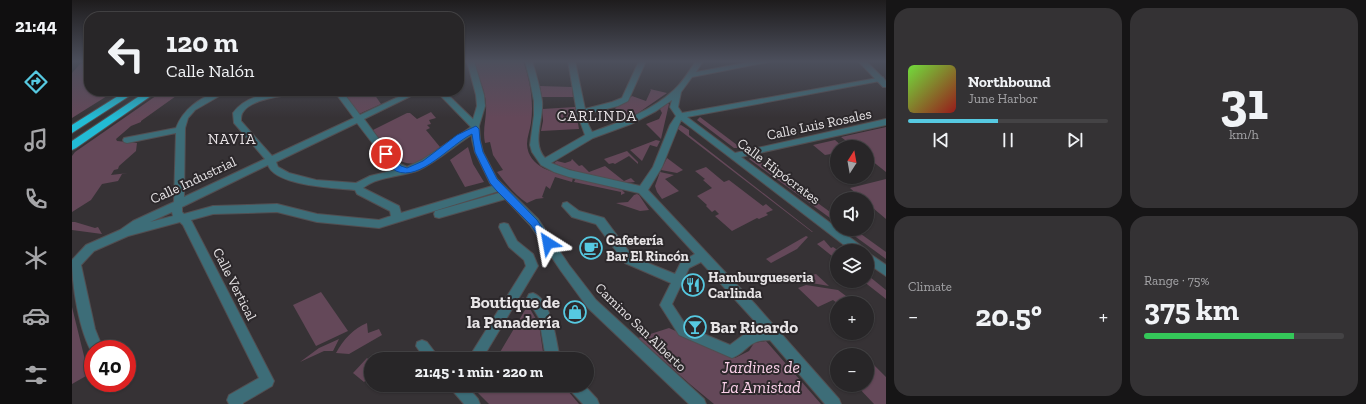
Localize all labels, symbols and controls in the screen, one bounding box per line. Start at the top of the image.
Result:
text: 21:44 [15,15,57,37]
text: 120 m [166,26,238,59]
icon: left [100,28,152,80]
text: Calle Nalón [166,60,254,82]
icon: directions [22,68,50,96]
text: 31 [1220,70,1268,132]
text: Northbound [968,73,1051,91]
text: June Harbor [968,91,1038,106]
street label: Calle Luis Rosales [765,105,873,144]
district label: CARLINDA [557,107,637,125]
icon: music [22,126,50,154]
text: km/h [1229,127,1259,142]
icon: previous [930,129,952,151]
icon: pause [997,129,1019,151]
icon: next [1064,129,1086,151]
district label: NAVIA [208,130,256,148]
street label: Calle Hipócrates [734,135,824,208]
pin [369,137,403,171]
north arrow [830,140,874,184]
map controls [830,140,874,392]
icon: arrive [375,143,397,165]
street label: Calle Industrial [148,153,239,208]
icon: phone [22,185,50,213]
button: sound [830,192,874,236]
position arrow [527,222,569,264]
place label: Cafetería Bar El Rincón [606,232,690,265]
cafe icon: Cafetería Bar El Rincón [578,235,604,261]
icon: climate [22,244,50,272]
button: layers [830,244,874,288]
street label: Calle Vertical [209,245,260,324]
place label: Hamburgueseria Carlinda [708,269,814,302]
restaurant icon: Hamburgueseria Carlinda [680,272,706,298]
text: Range · 75% [1144,273,1209,288]
street label: Camino San Alberto [591,279,690,375]
text: Climate [908,279,952,294]
place label: Boutique de la Panadería [467,292,560,332]
text: 375 km [1144,292,1239,328]
button: + [830,296,874,340]
text: 20.5° [975,298,1042,334]
shop icon: Boutique de la Panadería [562,299,588,325]
icon: car [22,302,50,330]
text: − [908,303,918,330]
text: + [1099,303,1108,330]
bar icon: Bar Ricardo [682,314,708,340]
place label: Bar Ricardo [710,317,798,337]
speed limit sign: 40 [84,340,136,392]
button: − [830,348,874,392]
park label: Jardines de La Amistad [721,357,801,397]
icon: filters [22,361,50,389]
text: 21:45 · 1 min · 220 m [415,363,543,381]

